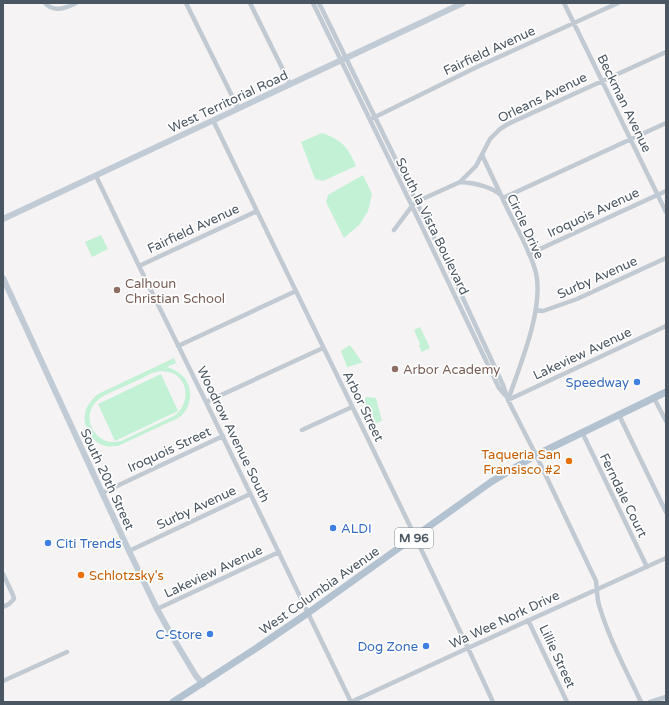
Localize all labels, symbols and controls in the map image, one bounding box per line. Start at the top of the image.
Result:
street label: Fairfield Avenue [441,23,538,79]
street label: Beckman Avenue [593,52,655,155]
street label: West Territorial Road [166,67,291,137]
street label: Orleans Avenue [495,69,590,126]
street label: South la Vista Boulevard [392,155,472,298]
street label: Iroquois Avenue [545,185,642,241]
street label: Circle Drive [503,191,547,262]
street label: Fairfield Avenue [145,201,242,257]
street label: Surby Avenue [555,253,640,303]
place label: Calhoun Christian School [125,276,225,307]
marker: Calhoun Christian School [112,285,122,295]
street label: Lakeview Avenue [531,324,634,384]
place label: Arbor Academy [403,362,500,378]
street label: Woodrow Avenue South [193,364,273,505]
marker: Arbor Academy [390,364,400,374]
street label: Arbor Street [339,369,387,444]
place label: Speedway [566,375,629,391]
marker: Speedway [632,377,642,387]
street label: Iroquois Street [125,424,214,476]
street label: South 20th Street [77,426,138,533]
place label: Taqueria San Fransisco #2 [481,447,561,478]
street label: Ferndale Court [596,451,650,540]
marker: Taqueria San Fransisco #2 [564,456,574,466]
street label: Surby Avenue [154,483,239,533]
place label: ALDI [341,521,372,537]
marker: ALDI [328,523,338,533]
road number: M 96 [395,528,433,548]
place label: Citi Trends [56,536,122,552]
marker: Citi Trends [43,538,53,548]
street label: Lakeview Avenue [162,542,265,602]
street label: West Columbia Avenue [256,543,383,638]
place label: Schlotzsky's [89,568,164,584]
marker: Schlotzsky's [76,570,86,580]
street label: Wa Wee Nork Drive [447,587,562,652]
street label: Lillie Street [535,622,579,691]
place label: C-Store [156,627,202,643]
marker: C-Store [205,629,215,639]
place label: Dog Zone [358,639,418,655]
marker: Dog Zone [421,641,431,651]

